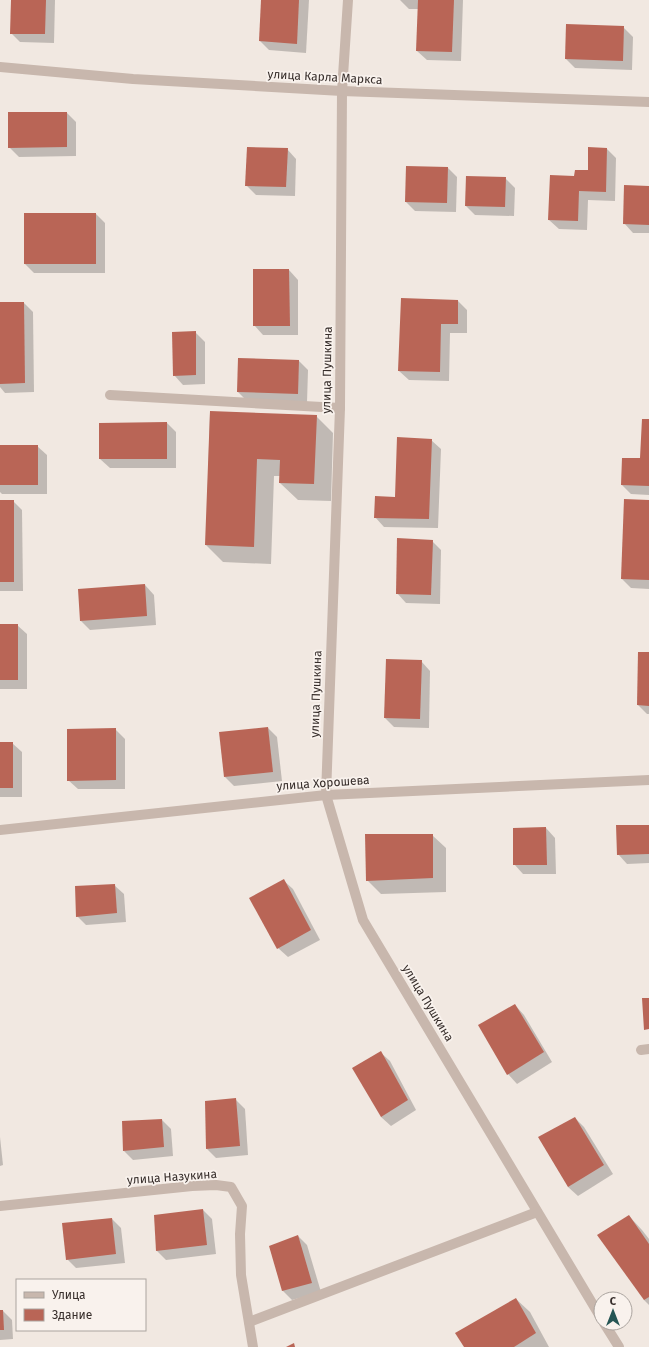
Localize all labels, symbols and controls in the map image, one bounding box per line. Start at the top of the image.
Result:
street label: улица Карла Маркса [267,67,383,87]
street label: улица Пушкина [319,326,335,414]
street label: улица Пушкина [307,650,325,738]
street label: улица Хорошева [276,773,370,793]
street label: улица Пушкина [400,962,456,1044]
street label: улица Назукина [127,1167,217,1187]
legend [16,1279,146,1331]
text: Улица [52,1288,86,1302]
north arrow [593,1291,633,1331]
text: С [610,1295,617,1308]
text: Здание [52,1308,92,1322]

